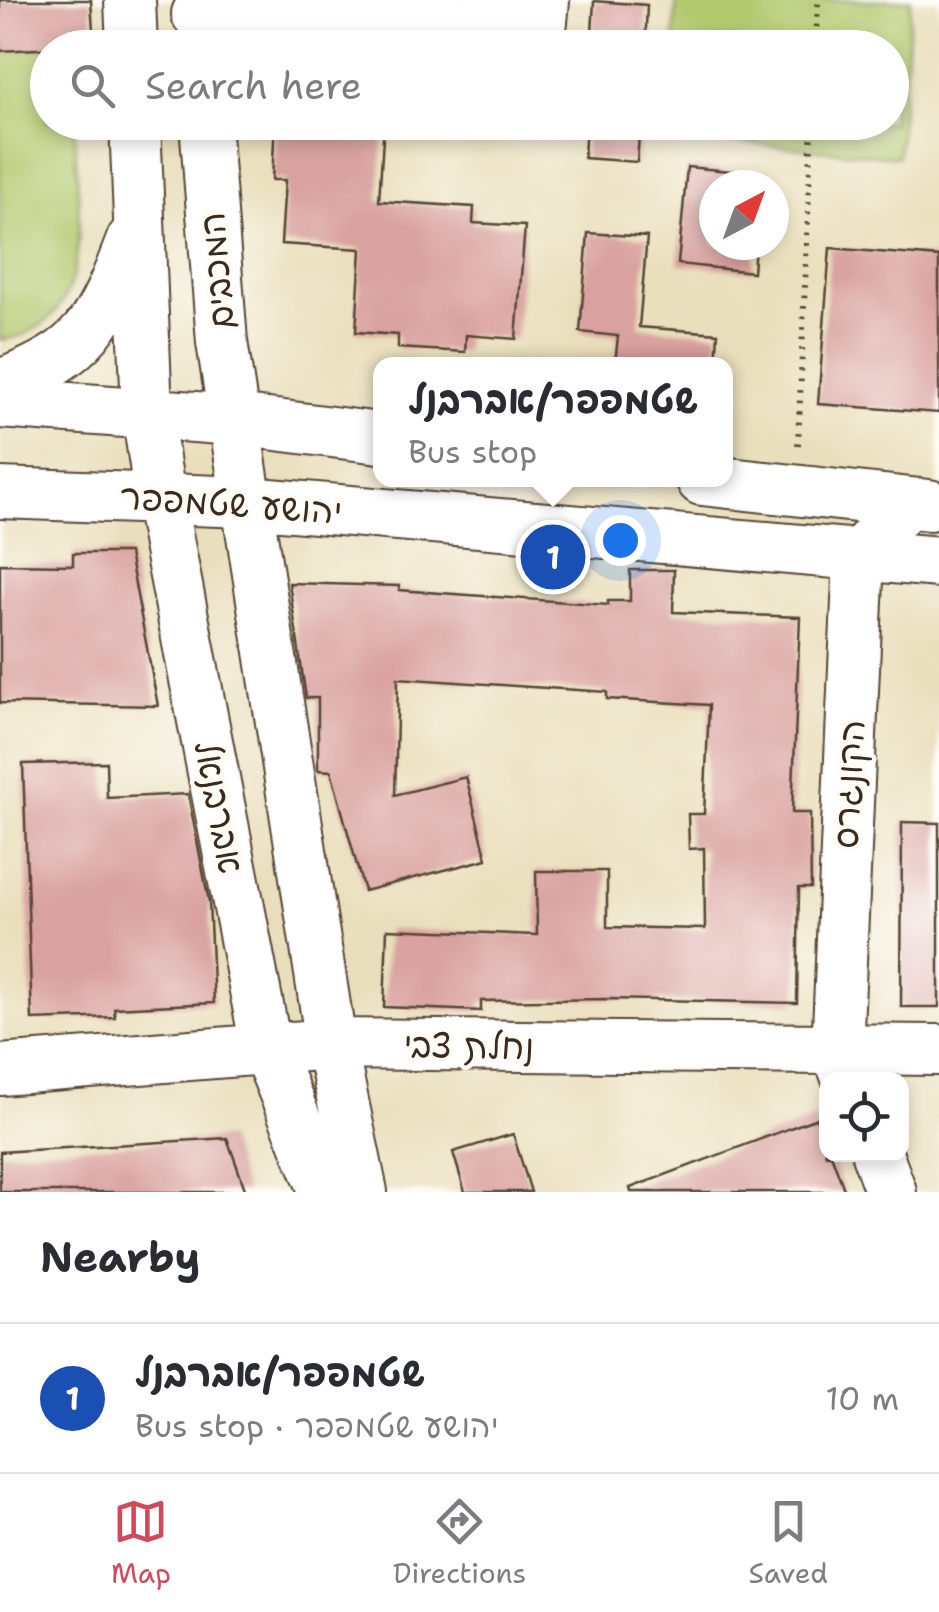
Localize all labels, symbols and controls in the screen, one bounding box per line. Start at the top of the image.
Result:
search box [30,30,909,140]
icon: search [65,58,120,113]
text: Search here [145,60,362,111]
north arrow [699,170,789,260]
street label: המכבים [188,211,245,331]
popup [373,357,733,487]
text: שטמפפר/אברבנל [408,374,698,425]
text: Bus stop [408,430,537,473]
street label: יהושע שטמפפר [118,472,344,535]
your location [595,515,646,566]
pin: 1 [520,520,586,594]
street label: הקונגרס [822,718,875,850]
street label: אברבנאל [184,737,255,877]
street label: נחלת צבי [403,1021,535,1070]
map controls [819,1072,909,1162]
button: locate [819,1072,909,1162]
text: Nearby [40,1229,200,1285]
text: שטמפפר/אברבנל [135,1347,425,1398]
text: 1 [65,1377,80,1420]
text: 10 m [826,1377,899,1420]
text: Bus stop · יהושע שטמפפר [135,1404,499,1447]
tab: Map [111,1494,171,1592]
tab: Directions [393,1494,526,1592]
tab: Saved [748,1494,828,1592]

